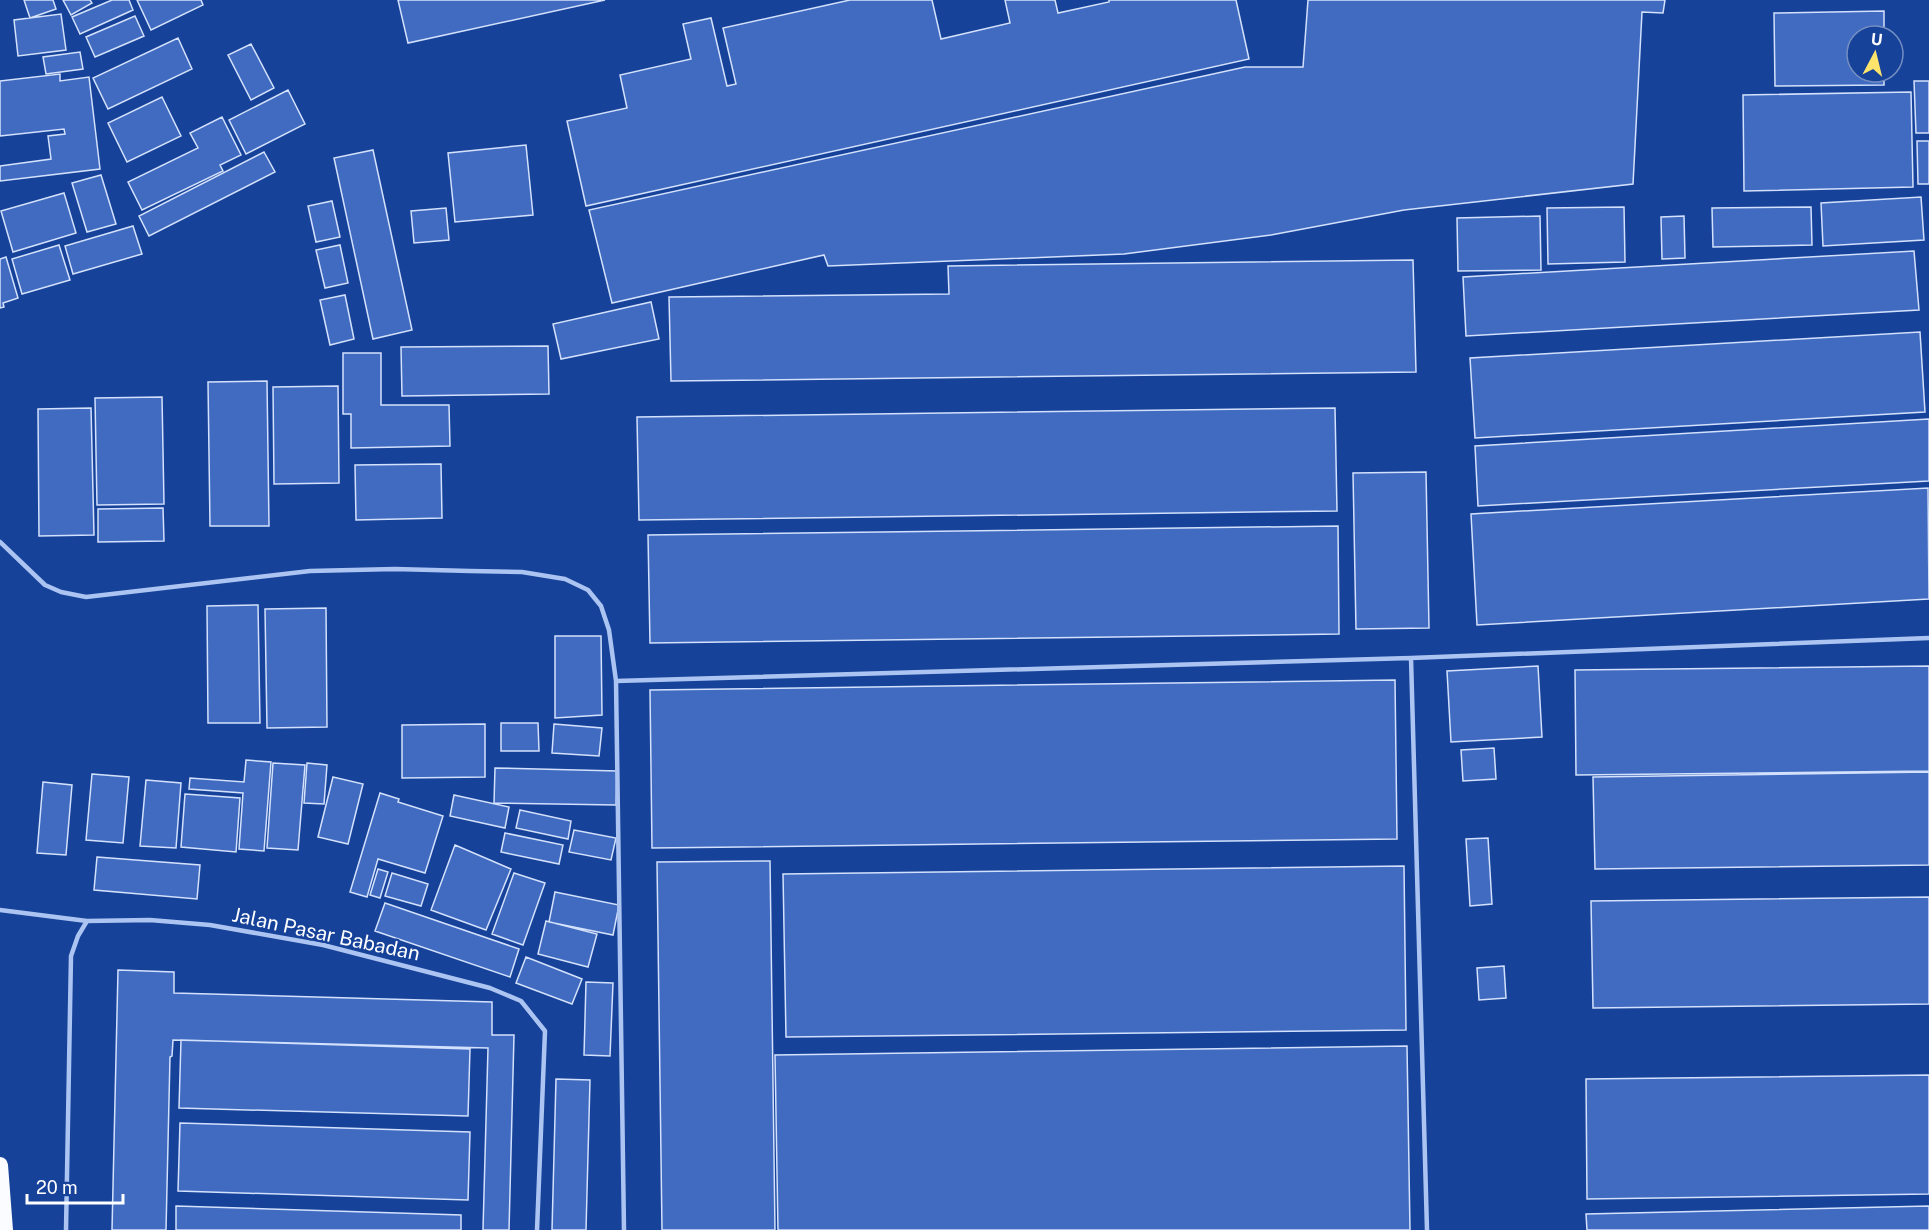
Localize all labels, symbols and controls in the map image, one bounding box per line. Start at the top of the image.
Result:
north arrow [1845,24,1905,84]
text: U [1870,29,1884,50]
street label: Jalan Pasar Babadan [230,902,422,966]
scale bar [27,1167,123,1205]
text: 20 m [36,1177,78,1198]

